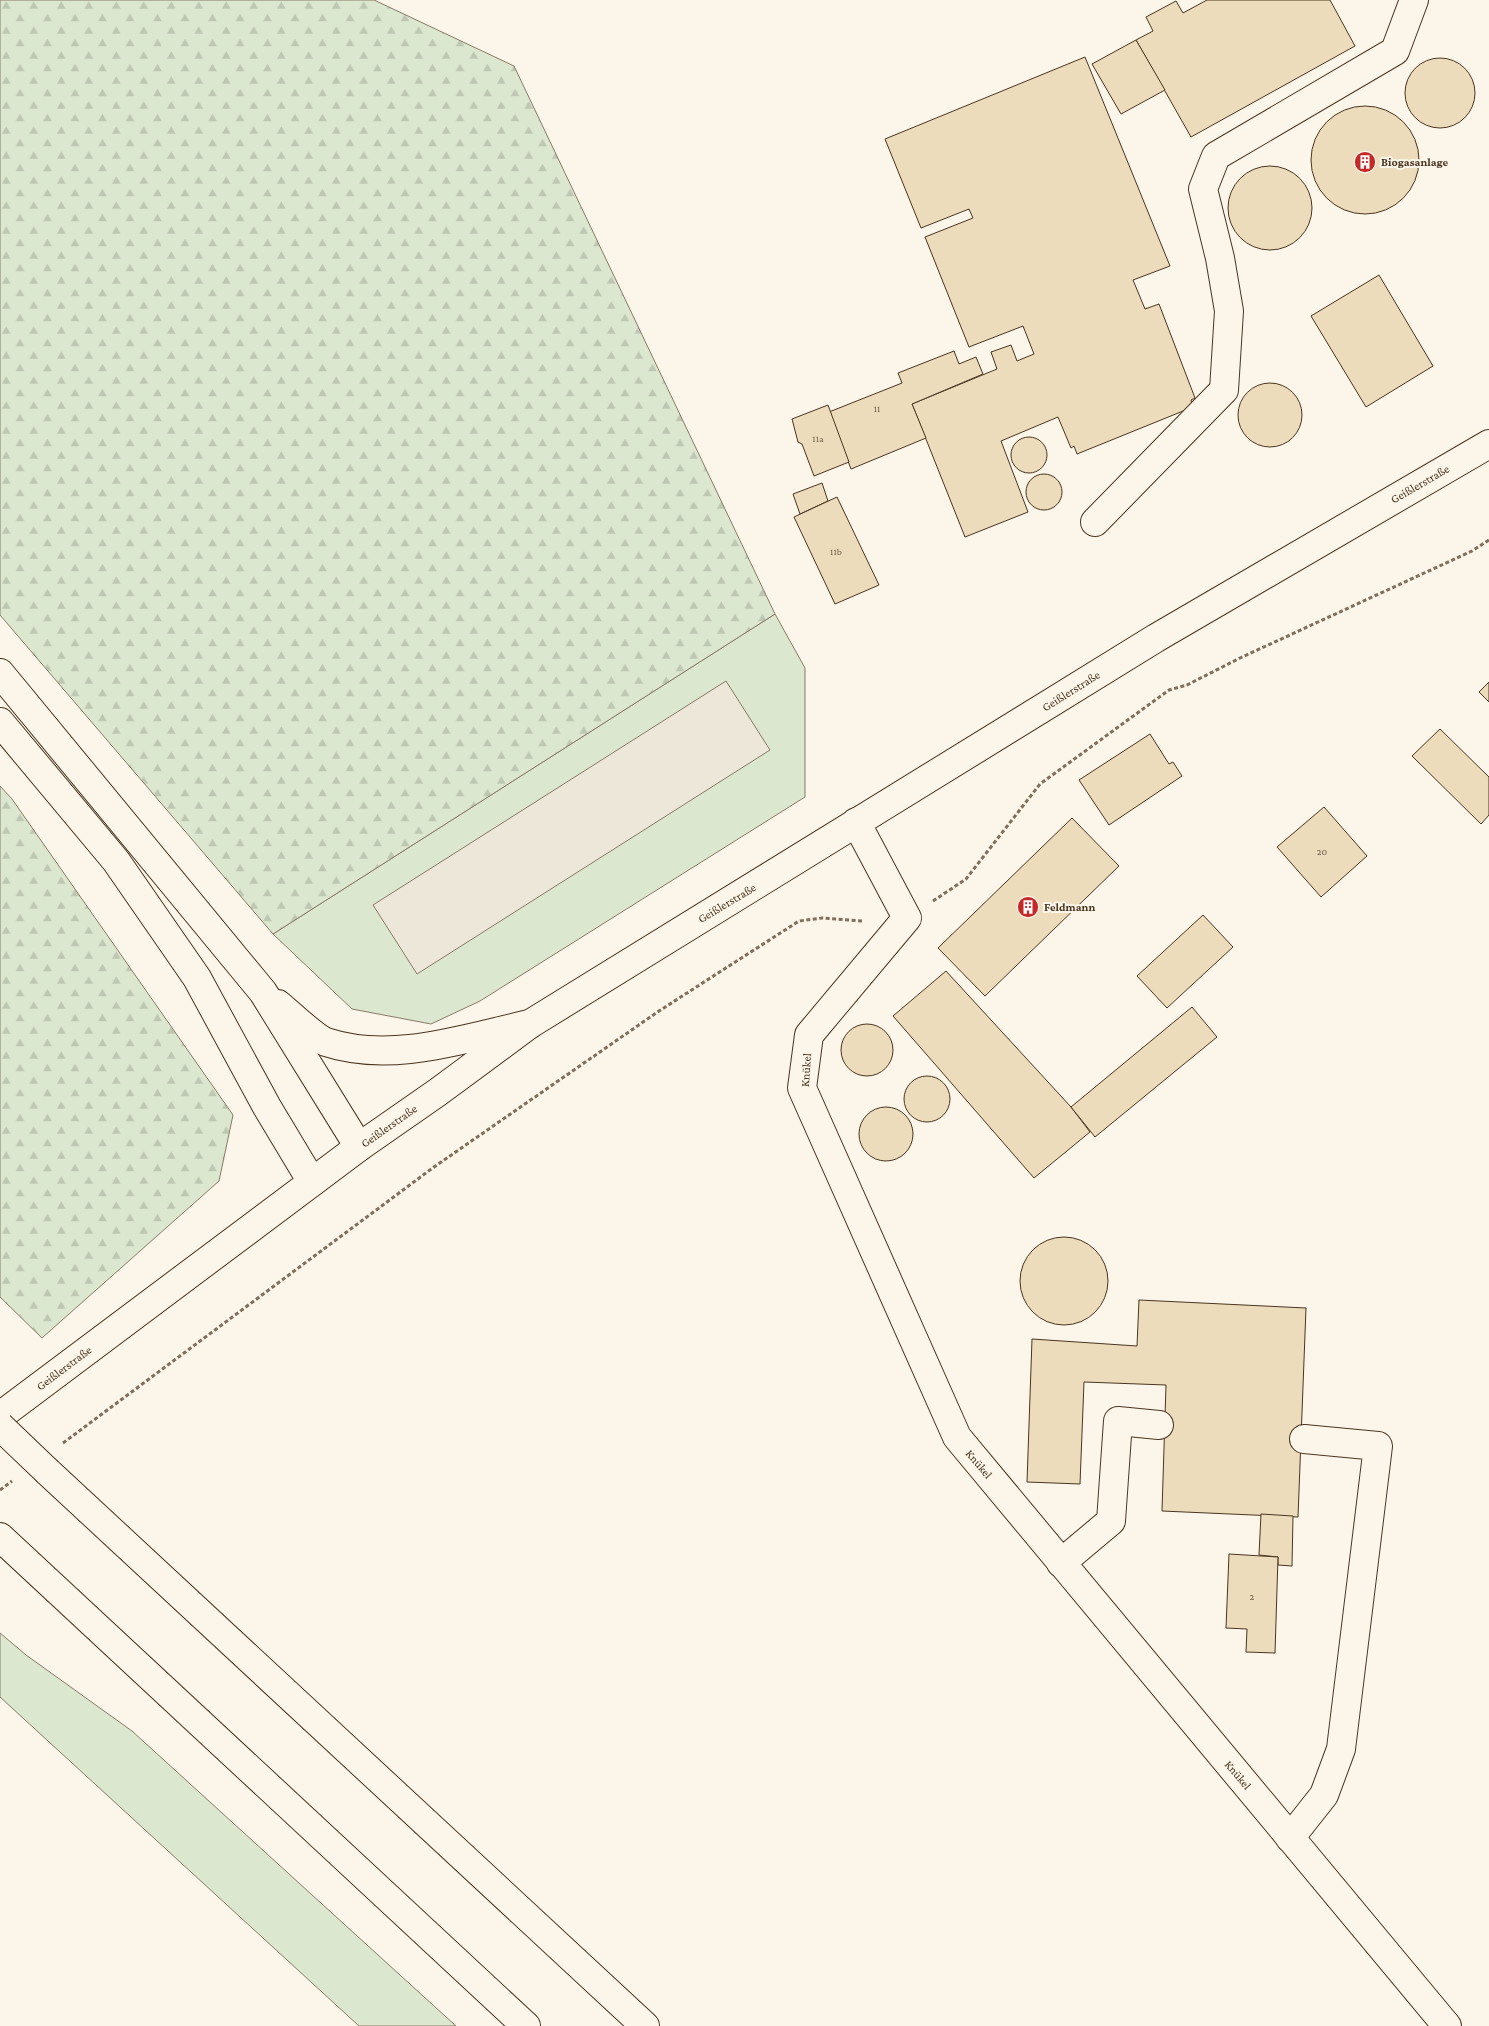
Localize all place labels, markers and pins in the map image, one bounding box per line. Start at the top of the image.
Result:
building icon: Biogasanlage [1353,150,1377,174]
place label: Biogasanlage [1381,155,1449,169]
building icon: Feldmann [1016,895,1040,919]
place label: Feldmann [1044,900,1095,914]

